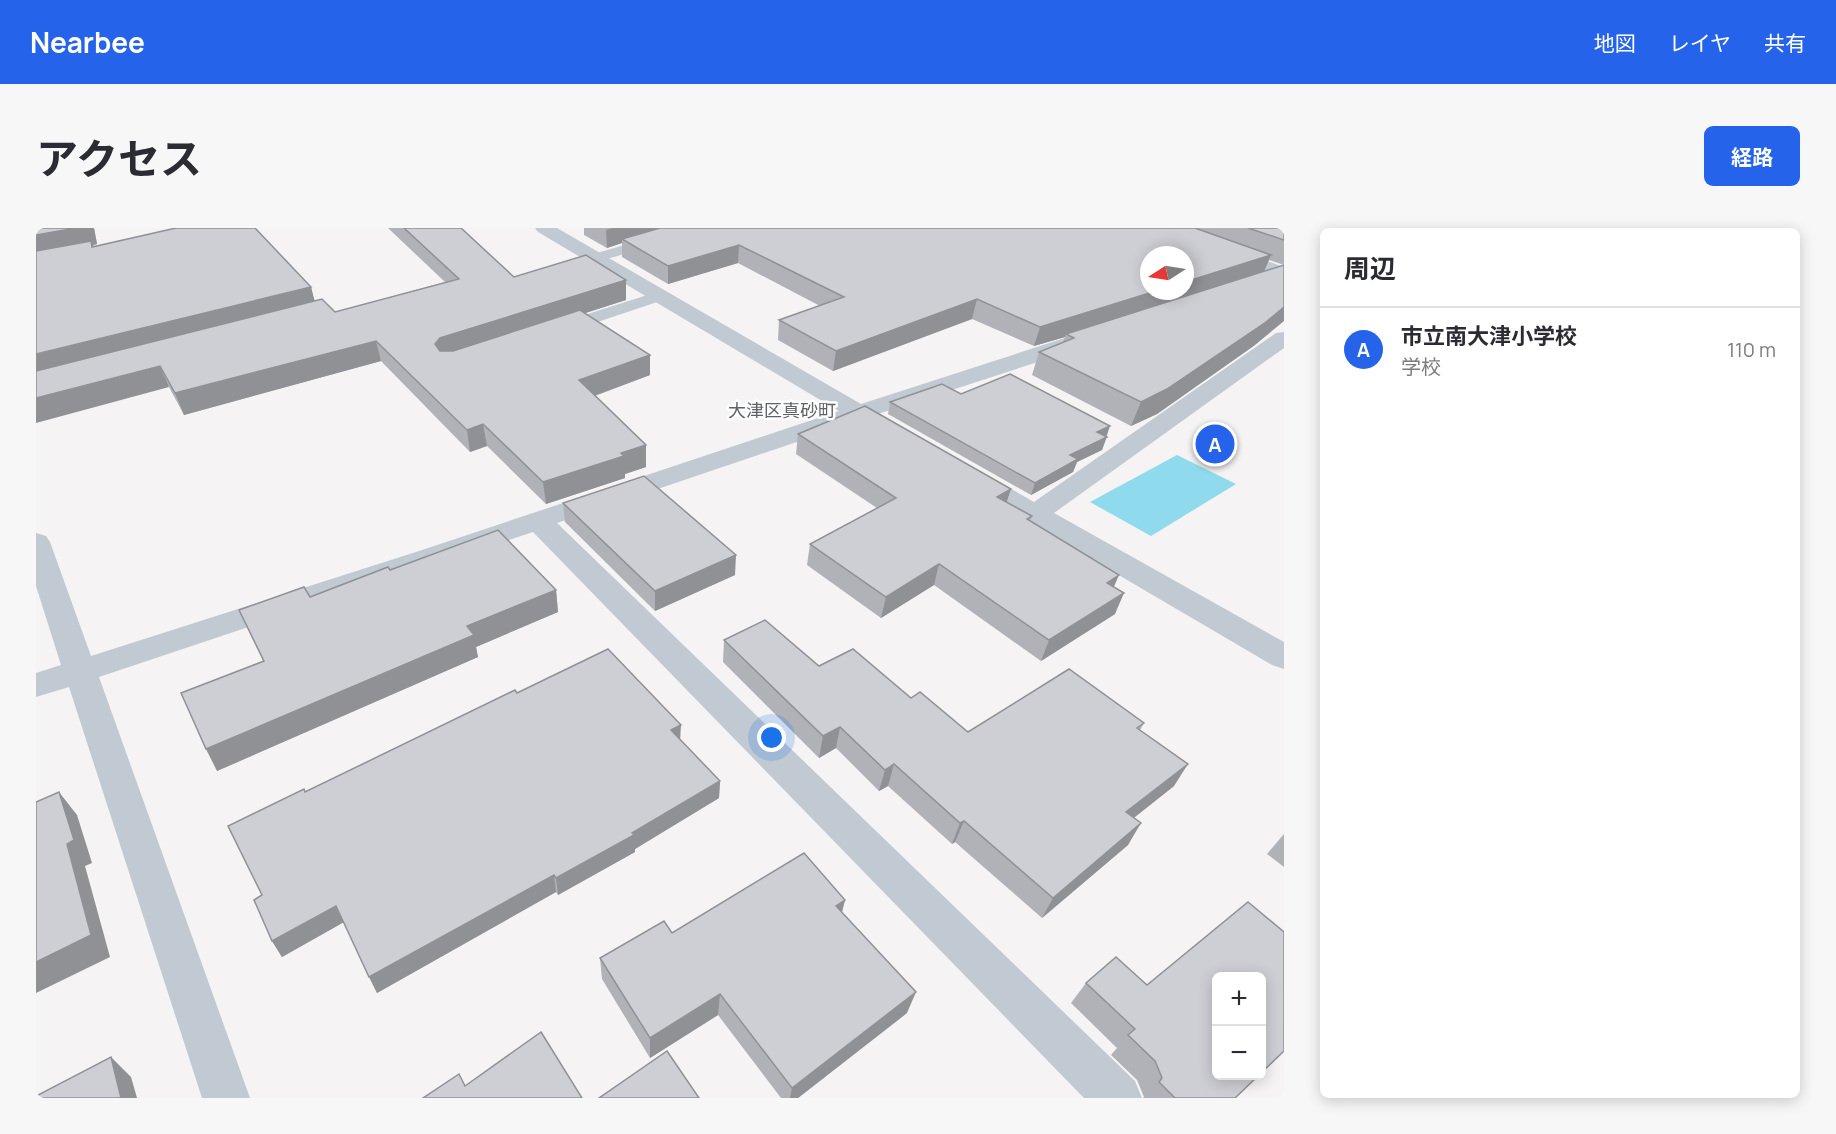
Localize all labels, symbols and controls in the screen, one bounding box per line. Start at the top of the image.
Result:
text: Nearbee [30,23,145,61]
text: 地図 [1594,29,1636,57]
text: レイヤ [1669,29,1731,57]
text: 共有 [1764,29,1806,57]
button: 経路 [1704,126,1800,186]
text: アクセス [36,129,202,187]
north arrow [1140,246,1194,300]
text: 周辺 [1344,250,1396,286]
text: 市立南大津小学校 [1401,321,1577,351]
text: A [1357,336,1370,363]
text: 110 m [1727,336,1776,363]
text: 学校 [1401,353,1441,380]
district label: 大津区真砂町 [728,398,836,422]
pin: A [1196,422,1234,466]
your location [757,723,786,752]
map controls [1212,972,1266,1080]
button: + [1212,972,1266,1026]
button: − [1212,1026,1266,1080]

